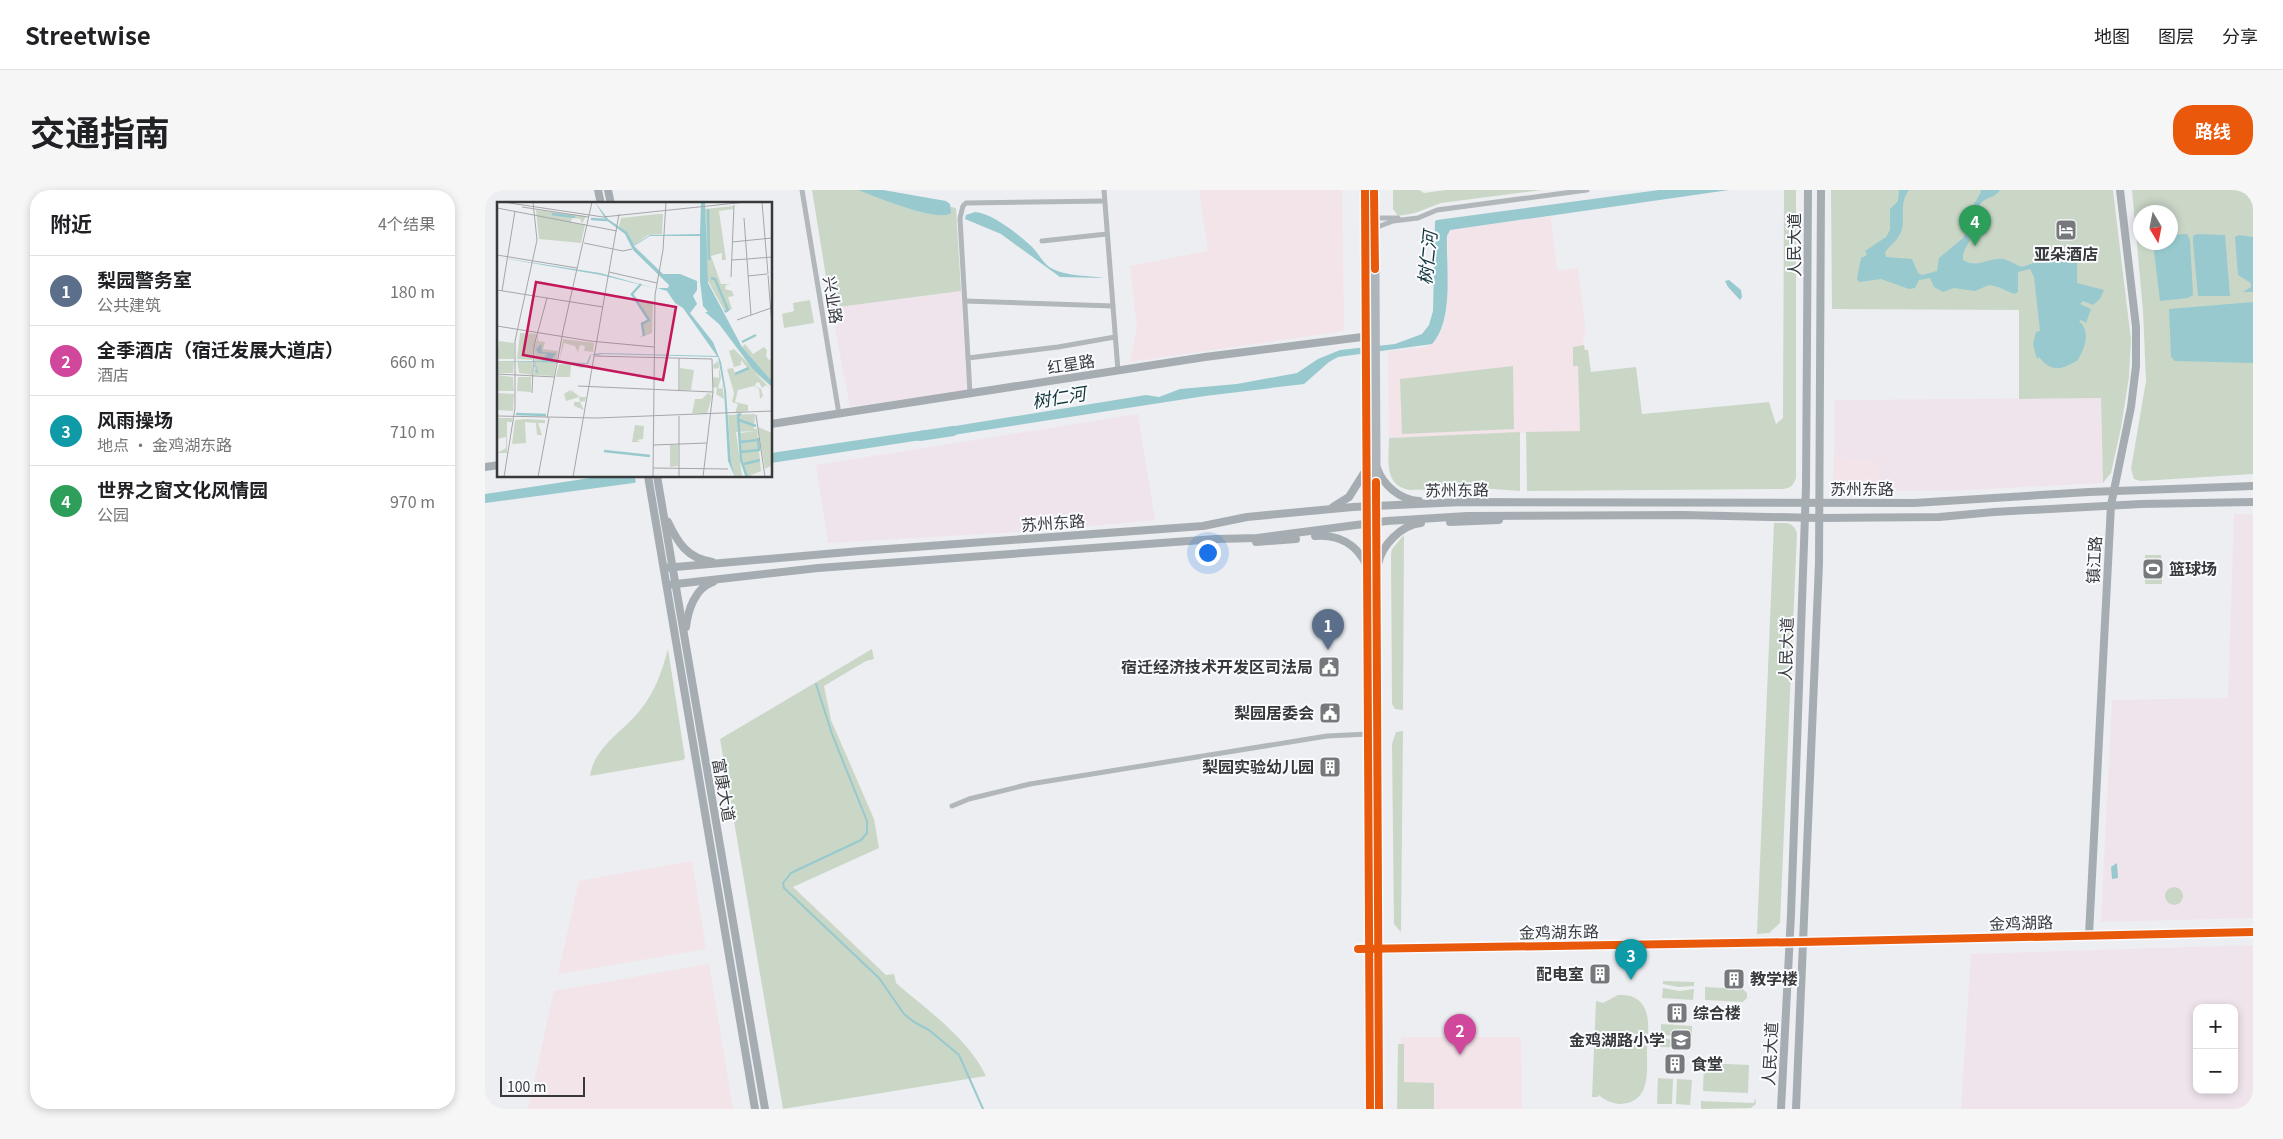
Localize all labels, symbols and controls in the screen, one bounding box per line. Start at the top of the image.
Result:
text: Streetwise [25,17,151,52]
text: 地图 [2094,22,2130,48]
text: 图层 [2158,22,2194,48]
text: 分享 [2222,22,2258,48]
text: 交通指南 [30,105,170,156]
button: 路线 [2173,105,2253,155]
inset map [497,202,773,478]
pin: 4 [1959,205,1991,246]
north arrow [2133,205,2178,250]
text: 附近 [50,208,92,238]
text: 4个结果 [378,211,435,235]
street label: 人民大道 [1781,213,1805,277]
hotel icon: 亚朵酒店 [2054,218,2078,242]
water label: 树仁河 [1410,227,1442,286]
place label: 亚朵酒店 [2034,241,2098,265]
text: 梨园警务室 [97,265,192,292]
street label: 兴业路 [818,274,850,325]
text: 1 [61,279,71,303]
text: 180 m [390,279,435,303]
text: 公共建筑 [97,292,161,316]
text: 全季酒店（宿迁发展大道店） [97,335,344,362]
street label: 红星路 [1045,347,1096,379]
text: 2 [61,349,71,373]
text: 660 m [390,349,435,373]
text: 酒店 [97,362,129,386]
water label: 树仁河 [1030,378,1090,413]
text: 风雨操场 [97,405,173,432]
text: 3 [61,419,71,443]
text: 710 m [390,419,435,443]
text: 地点 · 金鸡湖东路 [97,432,232,456]
text: 世界之窗文化风情园 [97,475,268,502]
street label: 苏州东路 [1425,476,1489,502]
street label: 苏州东路 [1830,476,1894,500]
text: 4 [61,489,71,513]
text: 970 m [390,489,435,513]
text: 公园 [97,502,129,526]
street label: 苏州东路 [1020,508,1086,536]
street label: 镇江路 [2080,535,2106,585]
your location [1195,540,1221,566]
place label: 篮球场 [2169,556,2217,580]
sports icon: 篮球场 [2141,557,2165,581]
pin: 1 [1312,609,1344,650]
street label: 人民大道 [1772,617,1798,681]
place label: 宿迁经济技术开发区司法局 [1121,654,1313,678]
public building icon: 宿迁经济技术开发区司法局 [1317,655,1341,679]
place label: 梨园居委会 [1234,700,1314,724]
public building icon: 梨园居委会 [1318,701,1342,725]
place label: 梨园实验幼儿园 [1202,754,1314,778]
building icon: 梨园实验幼儿园 [1318,755,1342,779]
street label: 富康大道 [708,756,742,823]
street label: 金鸡湖路 [1989,909,2053,935]
street label: 金鸡湖东路 [1519,918,1599,944]
pin: 3 [1615,939,1647,980]
place label: 配电室 [1536,961,1584,985]
building icon: 配电室 [1588,962,1612,986]
place label: 教学楼 [1750,966,1798,990]
building icon: 教学楼 [1722,967,1746,991]
place label: 综合楼 [1693,1000,1741,1024]
building icon: 综合楼 [1665,1001,1689,1025]
map controls [2193,1004,2238,1094]
button: + [2193,1004,2238,1049]
pin: 2 [1444,1014,1476,1055]
street label: 人民大道 [1755,1021,1783,1087]
place label: 金鸡湖路小学 [1569,1027,1665,1051]
school or university icon: 金鸡湖路小学 [1669,1028,1693,1052]
button: − [2193,1049,2238,1094]
place label: 食堂 [1691,1051,1723,1075]
building icon: 食堂 [1663,1052,1687,1076]
scale bar [500,1074,585,1097]
text: 100 m [507,1076,546,1096]

